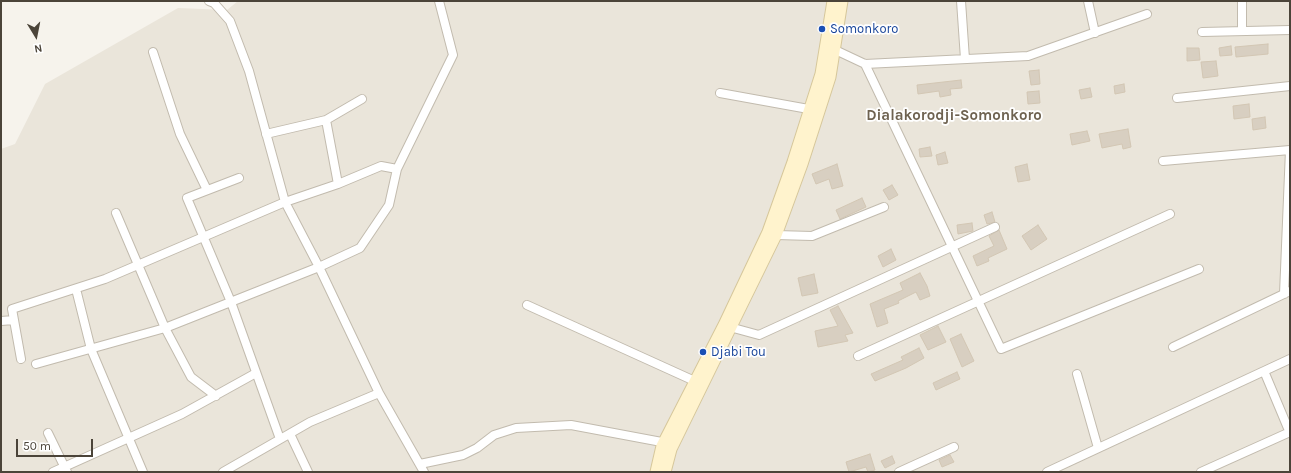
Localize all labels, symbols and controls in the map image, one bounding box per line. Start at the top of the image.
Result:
north arrow [16,16,56,56]
place label: Somonkoro [830,21,898,37]
marker: Somonkoro [817,24,827,34]
text: N [33,41,43,55]
district label: Dialakorodji-Somonkoro [866,107,1042,125]
place label: Djabi Tou [711,344,766,360]
marker: Djabi Tou [698,347,708,357]
scale bar [18,431,95,457]
text: 50 m [23,439,51,453]

